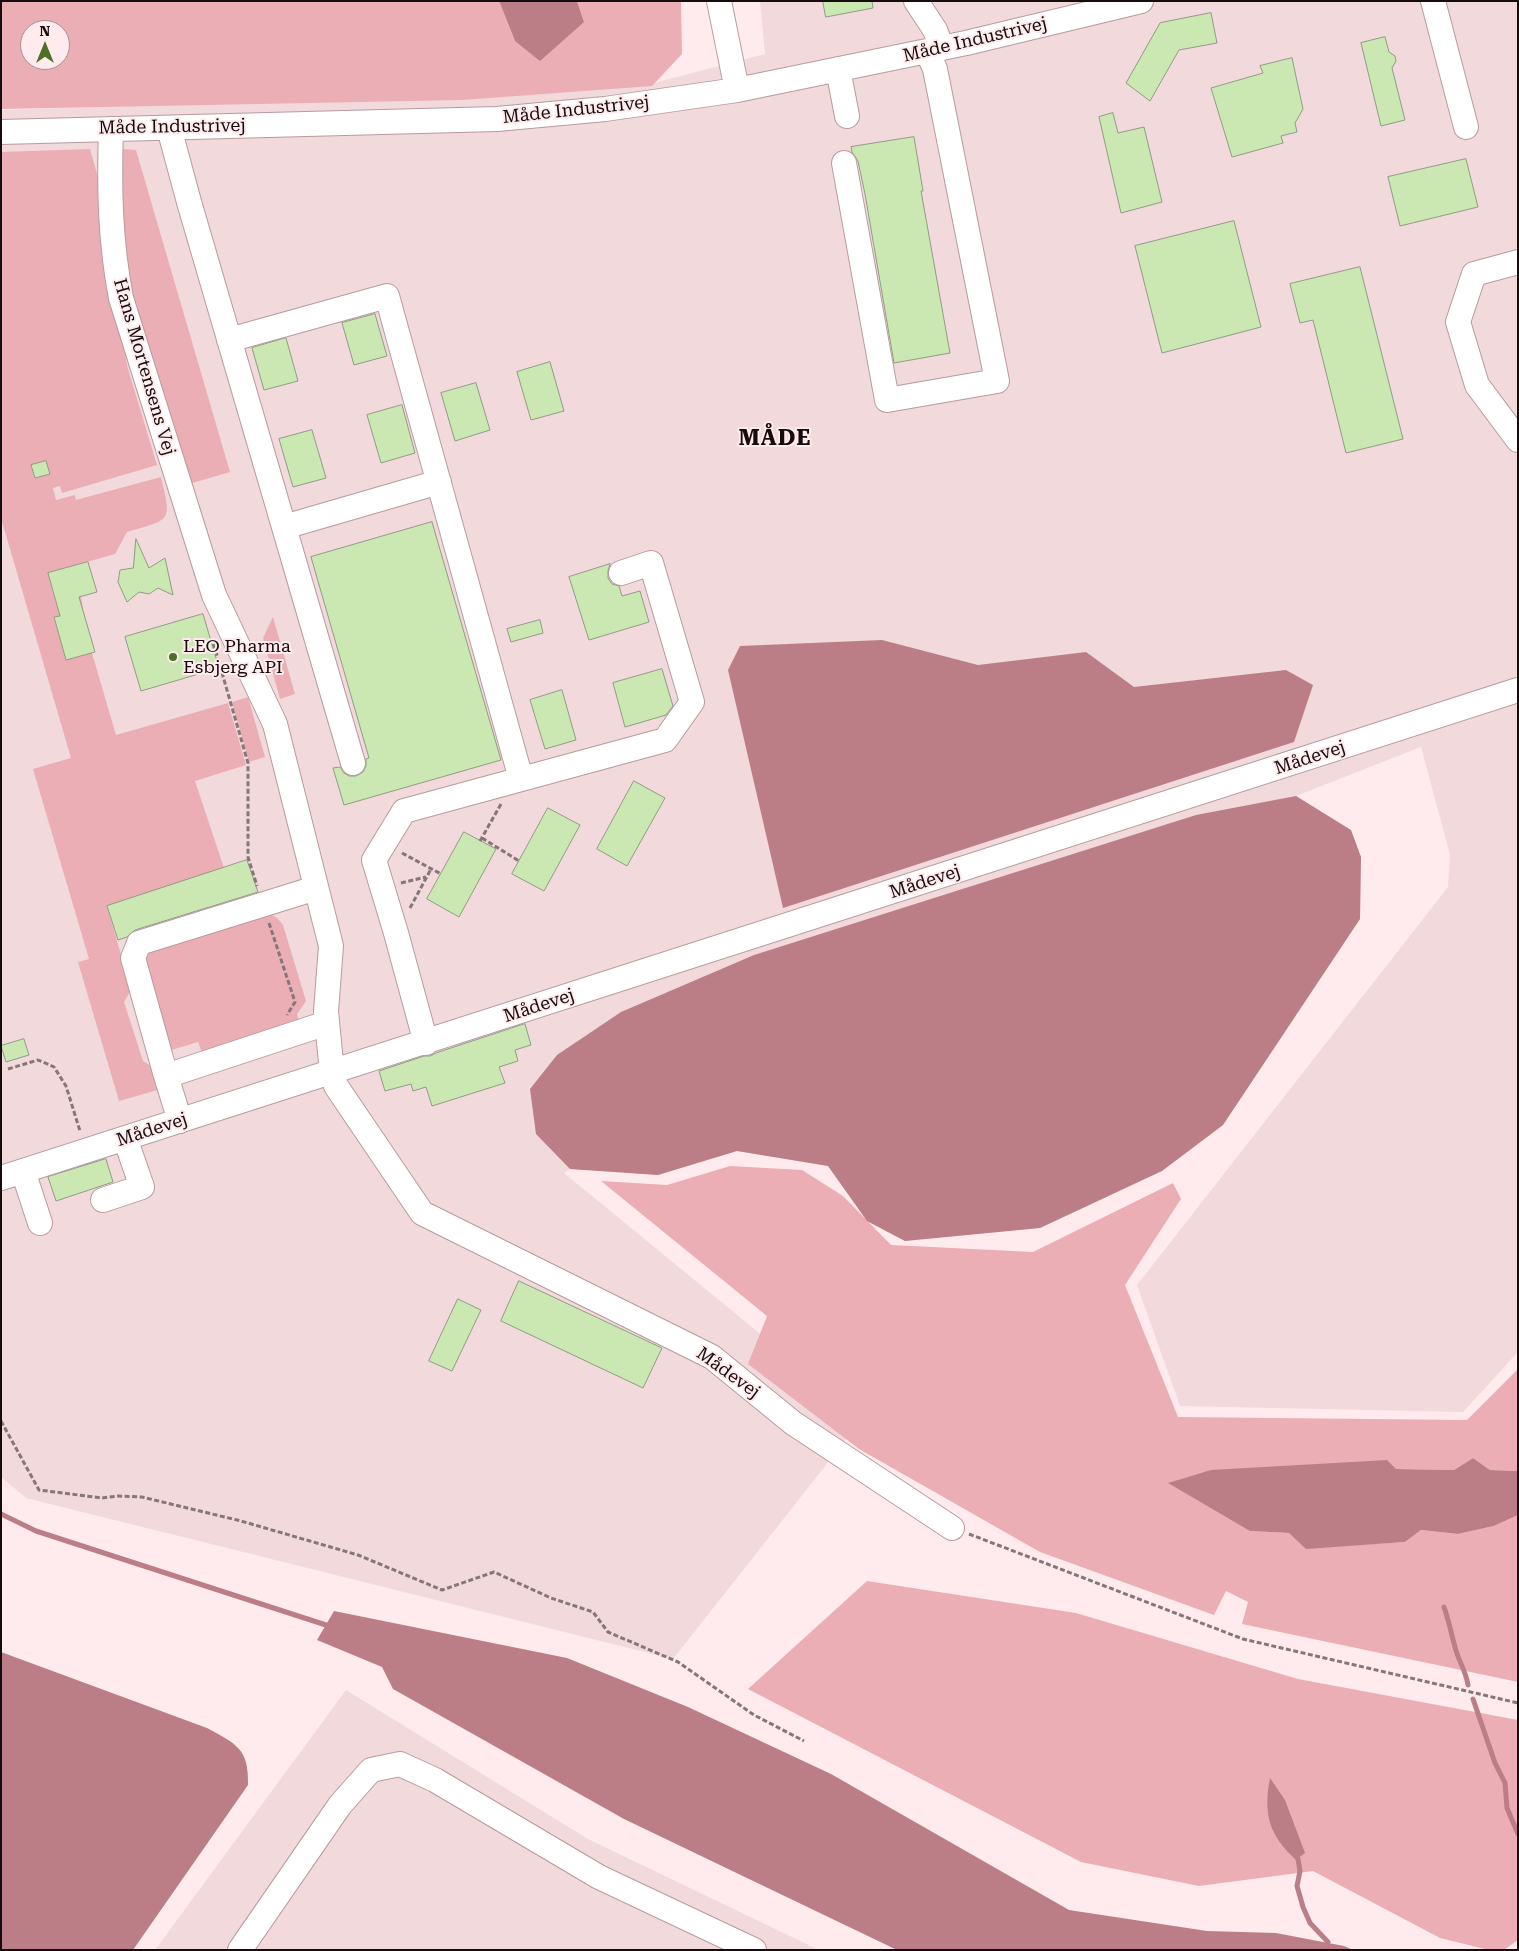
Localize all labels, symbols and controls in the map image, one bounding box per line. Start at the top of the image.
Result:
street label: Måde Industrivej [901,13,1049,67]
north arrow [20,20,70,70]
text: N [40,23,50,39]
street label: Måde Industrivej [502,92,650,128]
street label: Måde Industrivej [98,115,246,139]
street label: Hans Mortensens Vej [108,276,180,458]
district label: MÅDE [738,426,812,452]
place label: LEO Pharma Esbjerg API [183,636,291,679]
marker: LEO Pharma Esbjerg API [167,651,179,663]
street label: Mådevej [1272,736,1348,780]
street label: Mådevej [887,860,963,904]
street label: Mådevej [501,984,577,1028]
street label: Mådevej [114,1108,190,1152]
street label: Mådevej [692,1343,764,1403]

